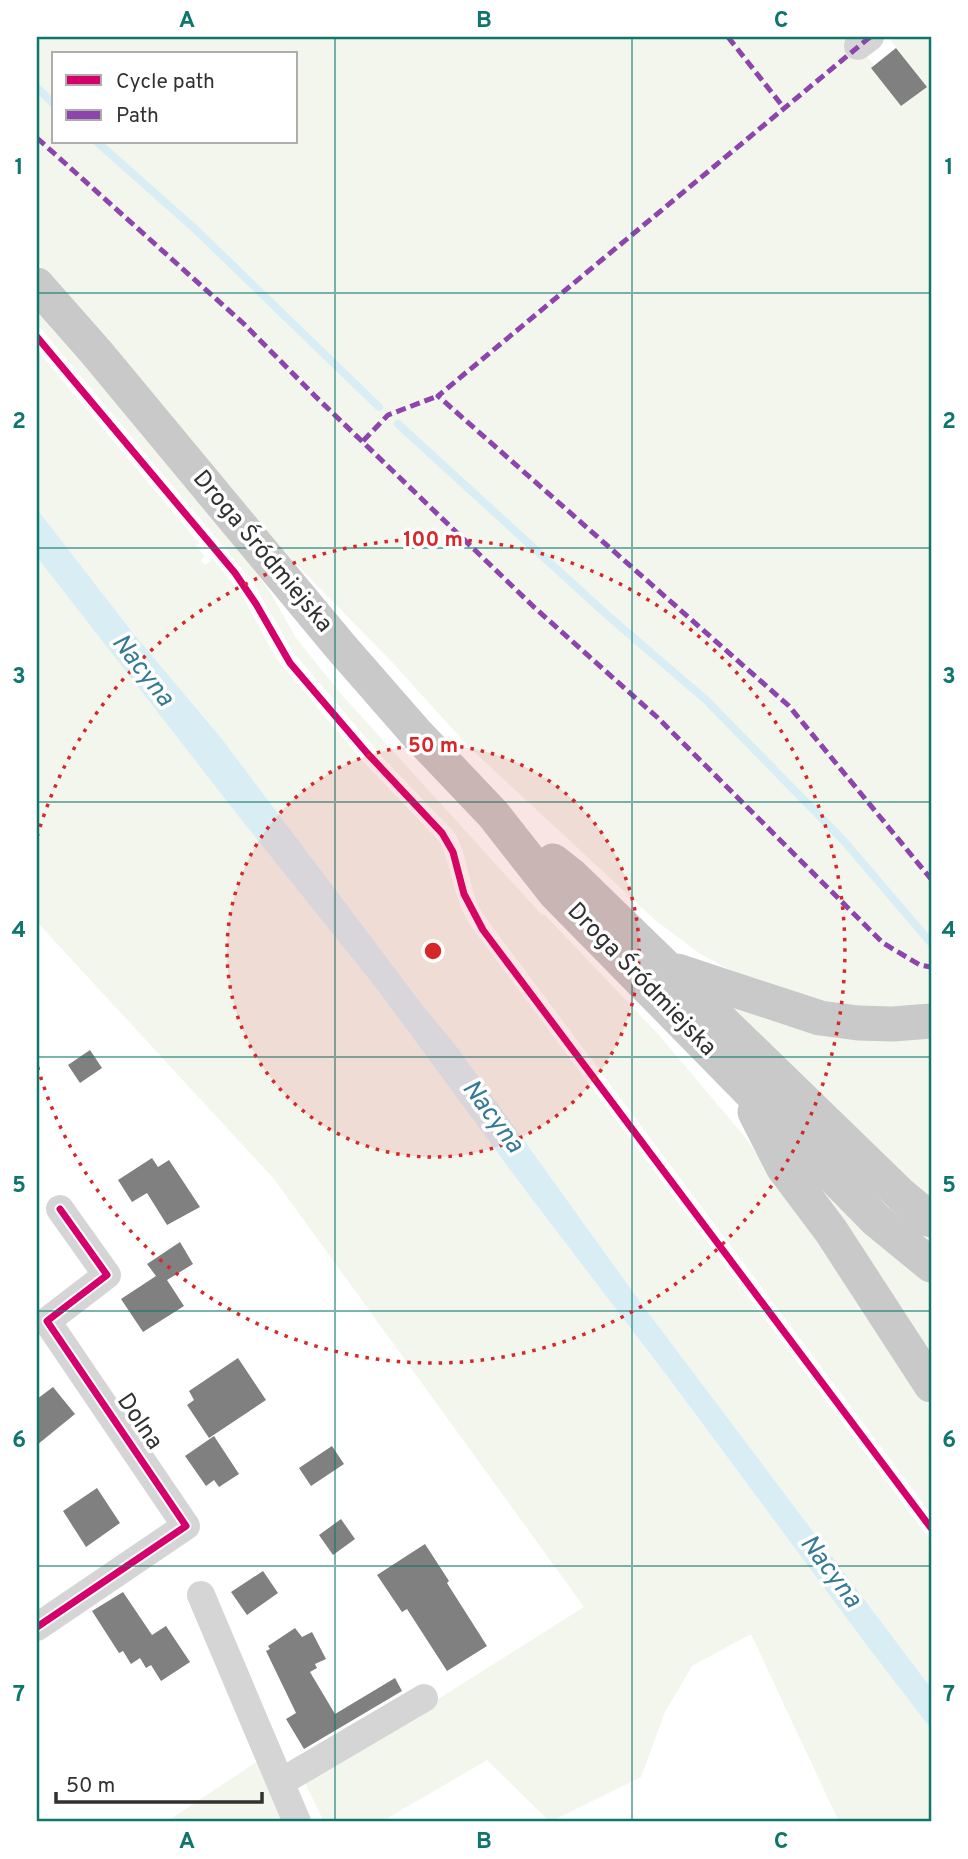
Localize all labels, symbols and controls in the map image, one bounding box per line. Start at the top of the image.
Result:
text: A [179,7,195,36]
text: B [476,7,492,36]
text: C [774,7,788,36]
legend [52,52,298,144]
text: Cycle path [116,69,215,96]
text: Path [116,103,159,130]
text: 1 [14,154,24,183]
text: 1 [944,154,954,183]
text: 2 [12,408,26,437]
text: 2 [942,408,956,437]
street label: Droga Śródmiejska [185,464,340,639]
text: 100 m [403,527,463,554]
water label: Nacyna [103,628,181,714]
text: 3 [12,663,26,692]
text: 3 [942,663,956,692]
text: 50 m [408,733,458,760]
street label: Droga Śródmiejska [560,895,724,1063]
text: 4 [12,917,26,946]
text: 4 [942,917,956,946]
centre of rings [421,939,445,963]
water label: Nacyna [454,1074,531,1161]
text: 5 [12,1172,26,1201]
text: 5 [942,1172,956,1201]
street label: Dolna [109,1388,169,1456]
text: 6 [12,1427,26,1456]
text: 6 [942,1427,956,1456]
water label: Nacyna [792,1529,869,1616]
text: 7 [13,1681,25,1710]
text: 7 [943,1681,955,1710]
scale bar [56,1761,262,1805]
text: 50 m [66,1773,115,1800]
text: A [179,1828,195,1857]
text: B [476,1828,492,1857]
text: C [774,1828,788,1857]

